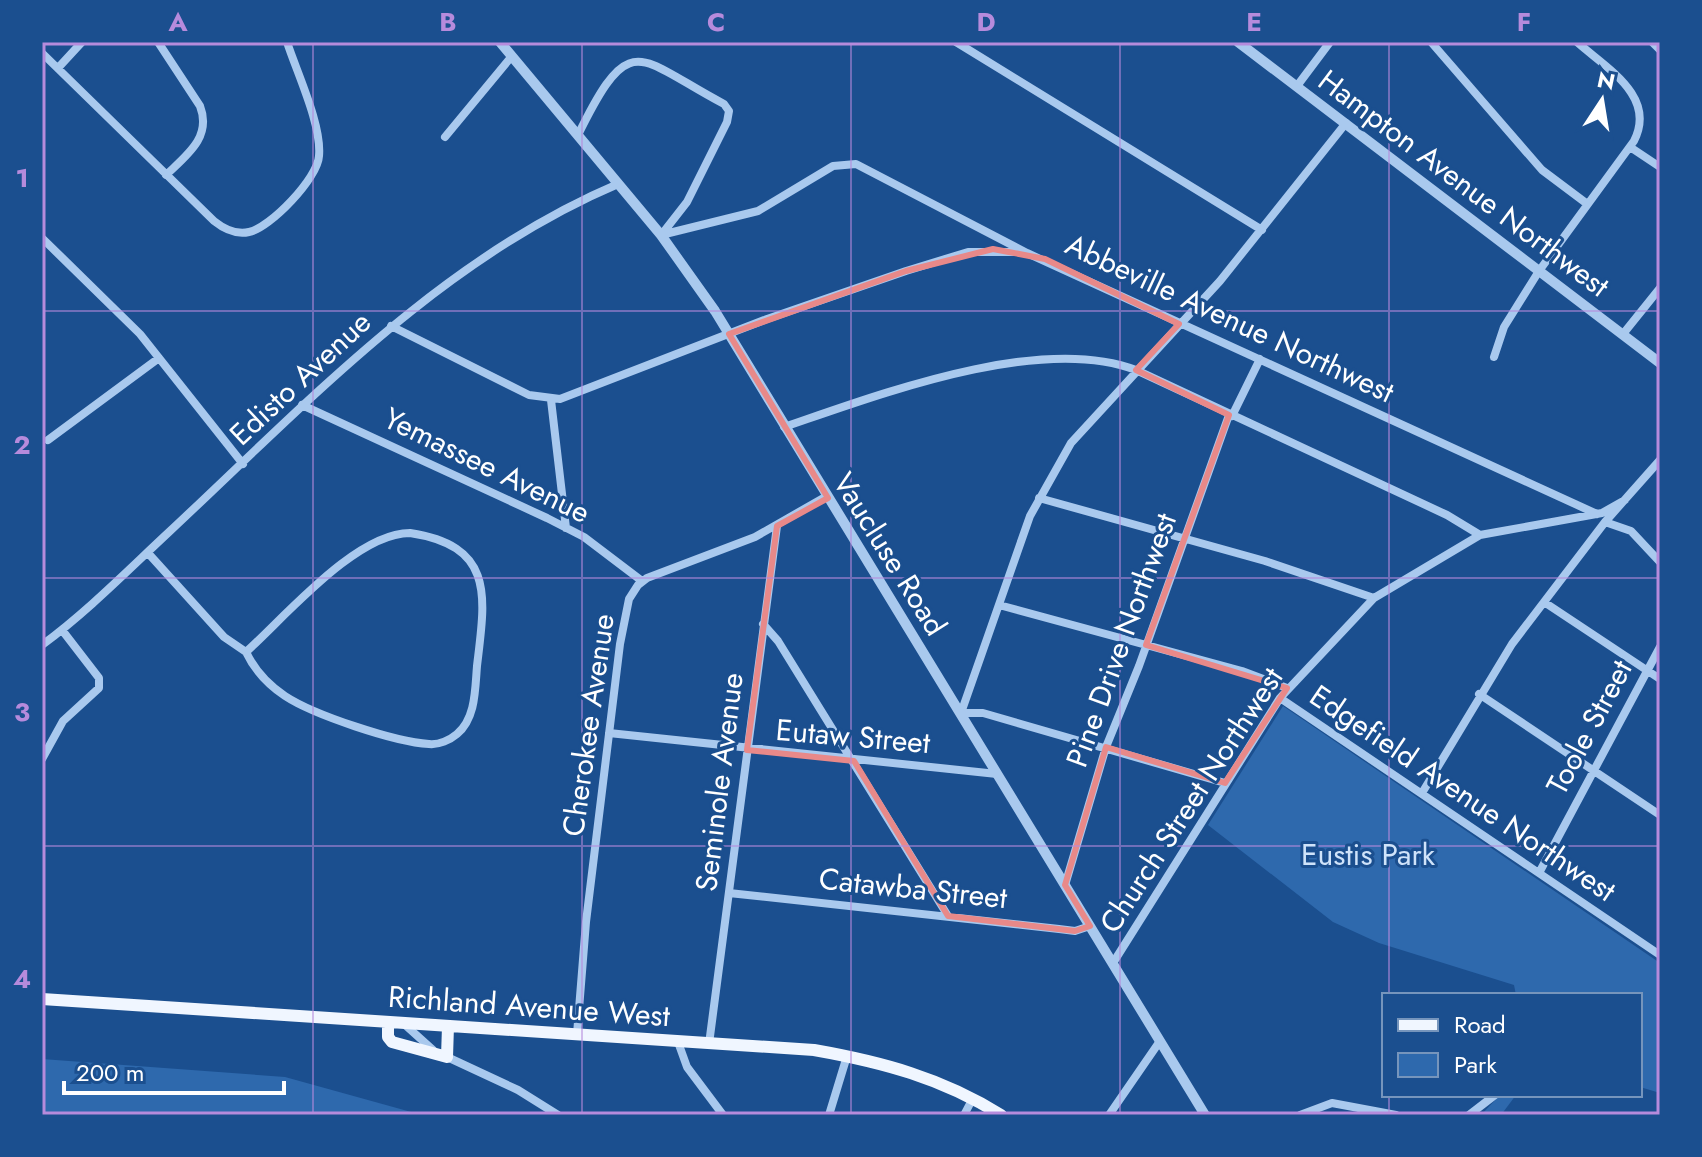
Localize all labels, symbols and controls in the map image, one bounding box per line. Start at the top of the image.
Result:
text: A [167,3,188,41]
text: B [439,3,457,41]
text: C [707,3,725,41]
text: D [976,3,996,41]
text: E [1246,3,1262,41]
text: F [1517,3,1531,41]
north arrow [1562,60,1642,140]
street label: Hampton Avenue Northwest [1312,62,1616,304]
text: 1 [15,159,29,197]
street label: Abbeville Avenue Northwest [1059,223,1402,413]
street label: Edisto Avenue [220,301,380,455]
street label: Yemassee Avenue [377,396,597,534]
text: 2 [13,426,31,464]
street label: Vaucluse Road [823,464,957,644]
street label: Pine Drive Northwest [1055,506,1187,773]
street label: Cherokee Avenue [551,611,625,839]
street label: Toole Street [1536,651,1643,802]
street label: Church Street Northwest [1089,658,1294,941]
street label: Seminole Avenue [684,670,754,894]
street label: Edgefield Avenue Northwest [1301,674,1625,912]
text: 3 [14,693,30,731]
street label: Eutaw Street [774,708,933,764]
park label: Eustis Park [1301,833,1436,876]
street label: Catawba Street [817,857,1010,919]
text: 4 [13,960,31,998]
street label: Richland Avenue West [387,975,672,1037]
legend [1382,993,1642,1097]
text: Road [1454,1007,1506,1042]
scale bar [64,1045,284,1095]
text: Park [1454,1047,1497,1082]
text: 200 m [76,1055,144,1090]

